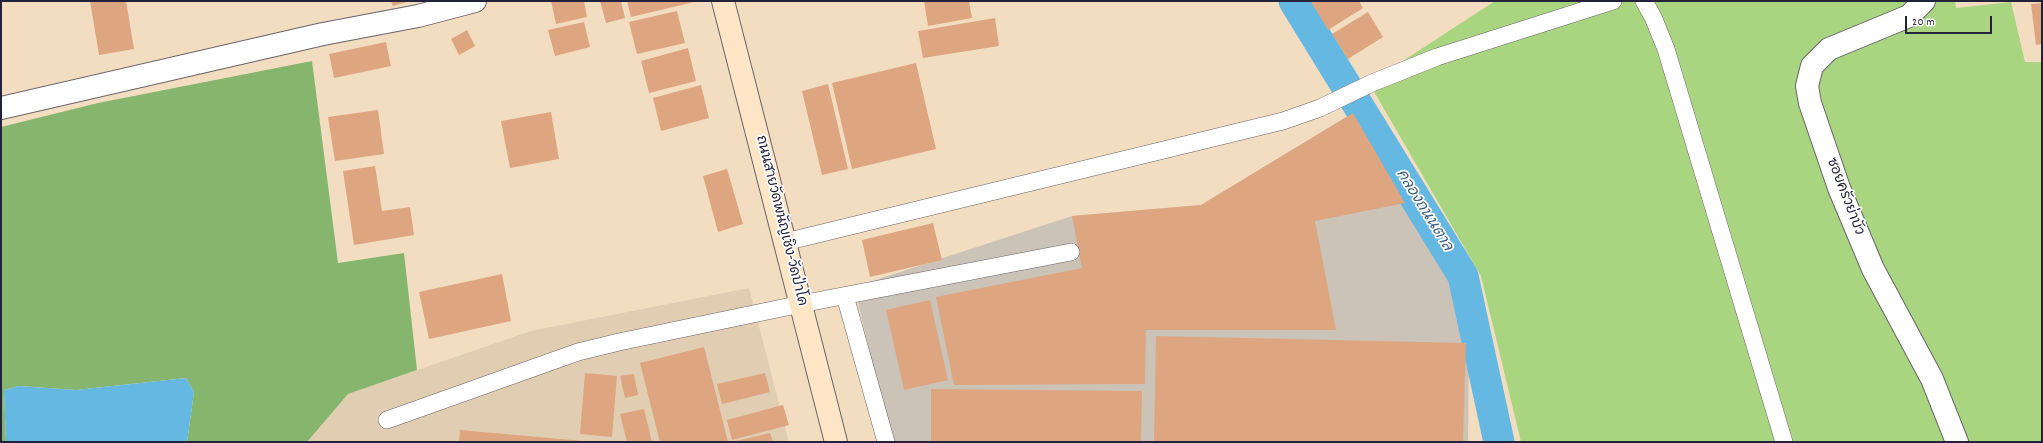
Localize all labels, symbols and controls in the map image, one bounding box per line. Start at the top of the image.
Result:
scale bar [1907,8,1994,34]
text: 20 m [1912,14,1935,31]
street label: ถนนสายวัดพนัญเชิง-วัดป่าโค [751,134,809,308]
street label: ซอยครัวย่าบัว [1822,156,1866,238]
water label: คลองถนนตาล [1391,167,1455,255]

